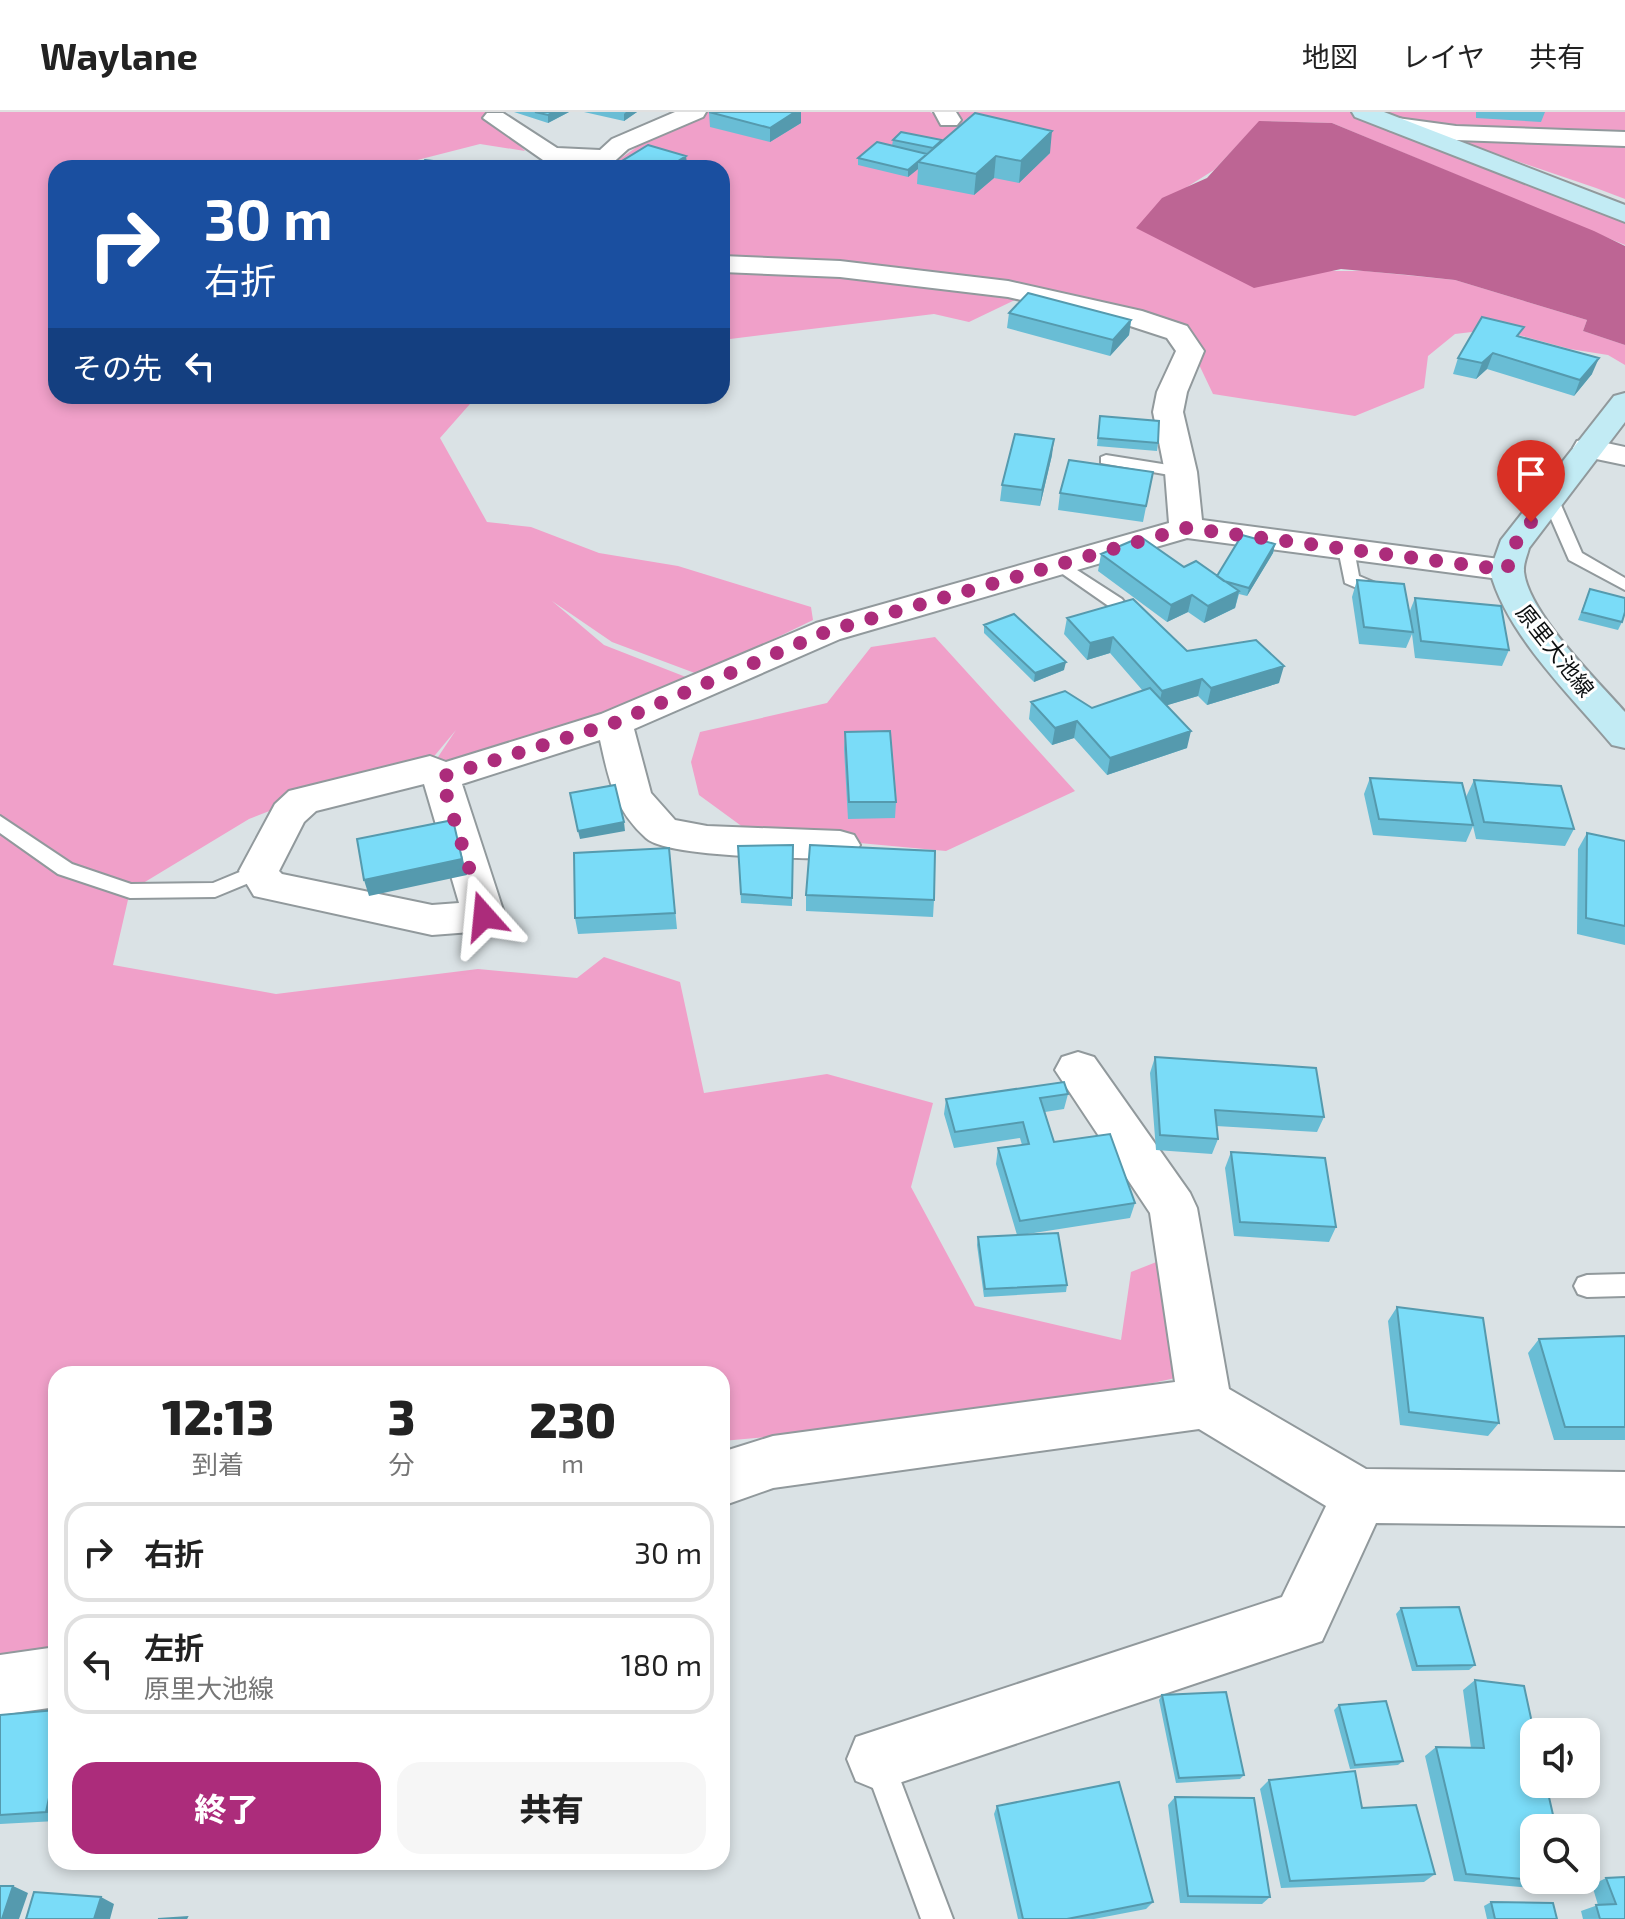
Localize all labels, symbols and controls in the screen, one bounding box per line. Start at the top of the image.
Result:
text: Waylane [40,32,198,78]
text: 地図 [1302,39,1358,73]
text: レイヤ [1402,39,1485,73]
text: 共有 [1529,39,1585,73]
text: 30 m [204,184,333,251]
icon: right [72,192,176,296]
text: 右折 [204,258,276,301]
icon: left [178,344,222,388]
text: その先 [72,349,162,385]
pin [1497,440,1565,522]
icon: arrive [1509,452,1553,496]
street label: 原里大池線 [1512,599,1600,701]
position arrow [442,874,526,958]
text: 12:13 [162,1387,274,1445]
text: 3 [388,1387,415,1445]
text: 230 [529,1390,616,1448]
text: m [561,1447,584,1478]
text: 到着 [192,1448,244,1479]
text: 分 [389,1448,415,1479]
icon: right [76,1530,120,1574]
text: 30 m [634,1534,702,1570]
text: 右折 [144,1535,204,1571]
text: 左折 [144,1629,204,1665]
icon: left [76,1642,120,1686]
text: 180 m [621,1646,702,1682]
text: 原里大池線 [144,1672,274,1703]
map controls [1520,1718,1600,1894]
button: sound [1520,1718,1600,1798]
button: 終了 [72,1762,381,1854]
button: 共有 [397,1762,706,1854]
button: search [1520,1814,1600,1894]

